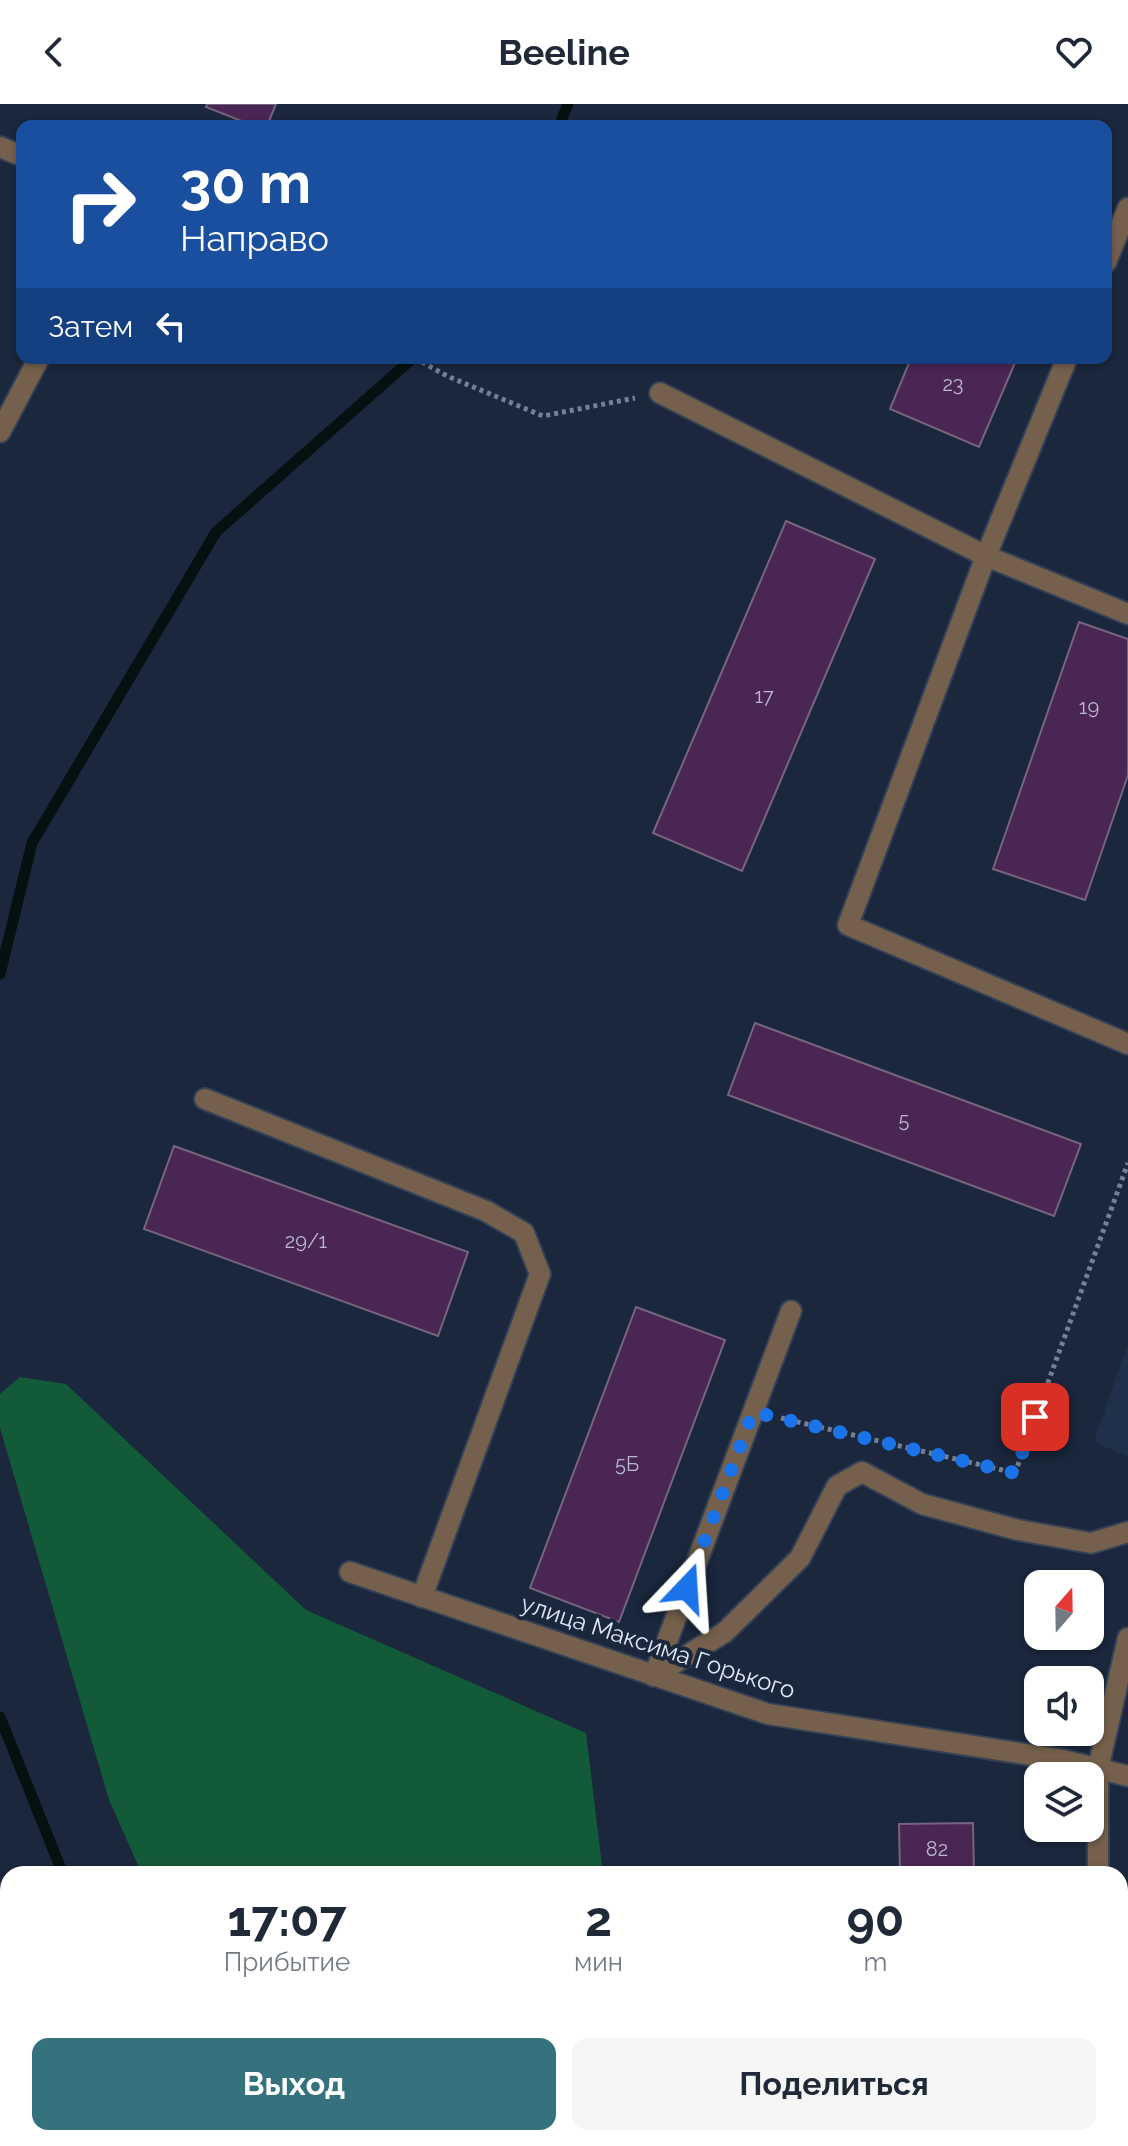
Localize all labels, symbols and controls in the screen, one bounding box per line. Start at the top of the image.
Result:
icon: back [32,30,76,74]
icon: heart [1052,30,1096,74]
text: Beeline [498,31,630,73]
text: 30 m [180,150,311,216]
icon: right [48,152,152,256]
text: Направо [180,217,329,259]
icon: left [149,304,193,348]
text: Затем [48,309,133,344]
house number: 23 [942,372,964,396]
house number: 17 [754,684,774,708]
house number: 19 [1079,695,1099,719]
house number: 5 [899,1108,910,1132]
house number: 29/1 [285,1229,328,1253]
pin [1001,1383,1069,1451]
icon: arrive [1013,1395,1057,1439]
house number: 5Б [615,1452,639,1476]
position arrow [645,1546,729,1630]
north arrow [1024,1570,1104,1650]
map controls [1024,1570,1104,1842]
street label: улица Максима Горького [517,1588,799,1705]
button: sound [1024,1666,1104,1746]
button: layers [1024,1762,1104,1842]
house number: 82 [926,1837,948,1861]
text: 17:07 [228,1891,346,1947]
text: 2 [585,1891,612,1947]
text: 90 [847,1891,904,1947]
text: Прибытие [224,1947,350,1977]
text: мин [574,1947,623,1977]
text: m [863,1947,887,1977]
button: Выход [32,2038,556,2130]
button: Поделиться [572,2038,1096,2130]

